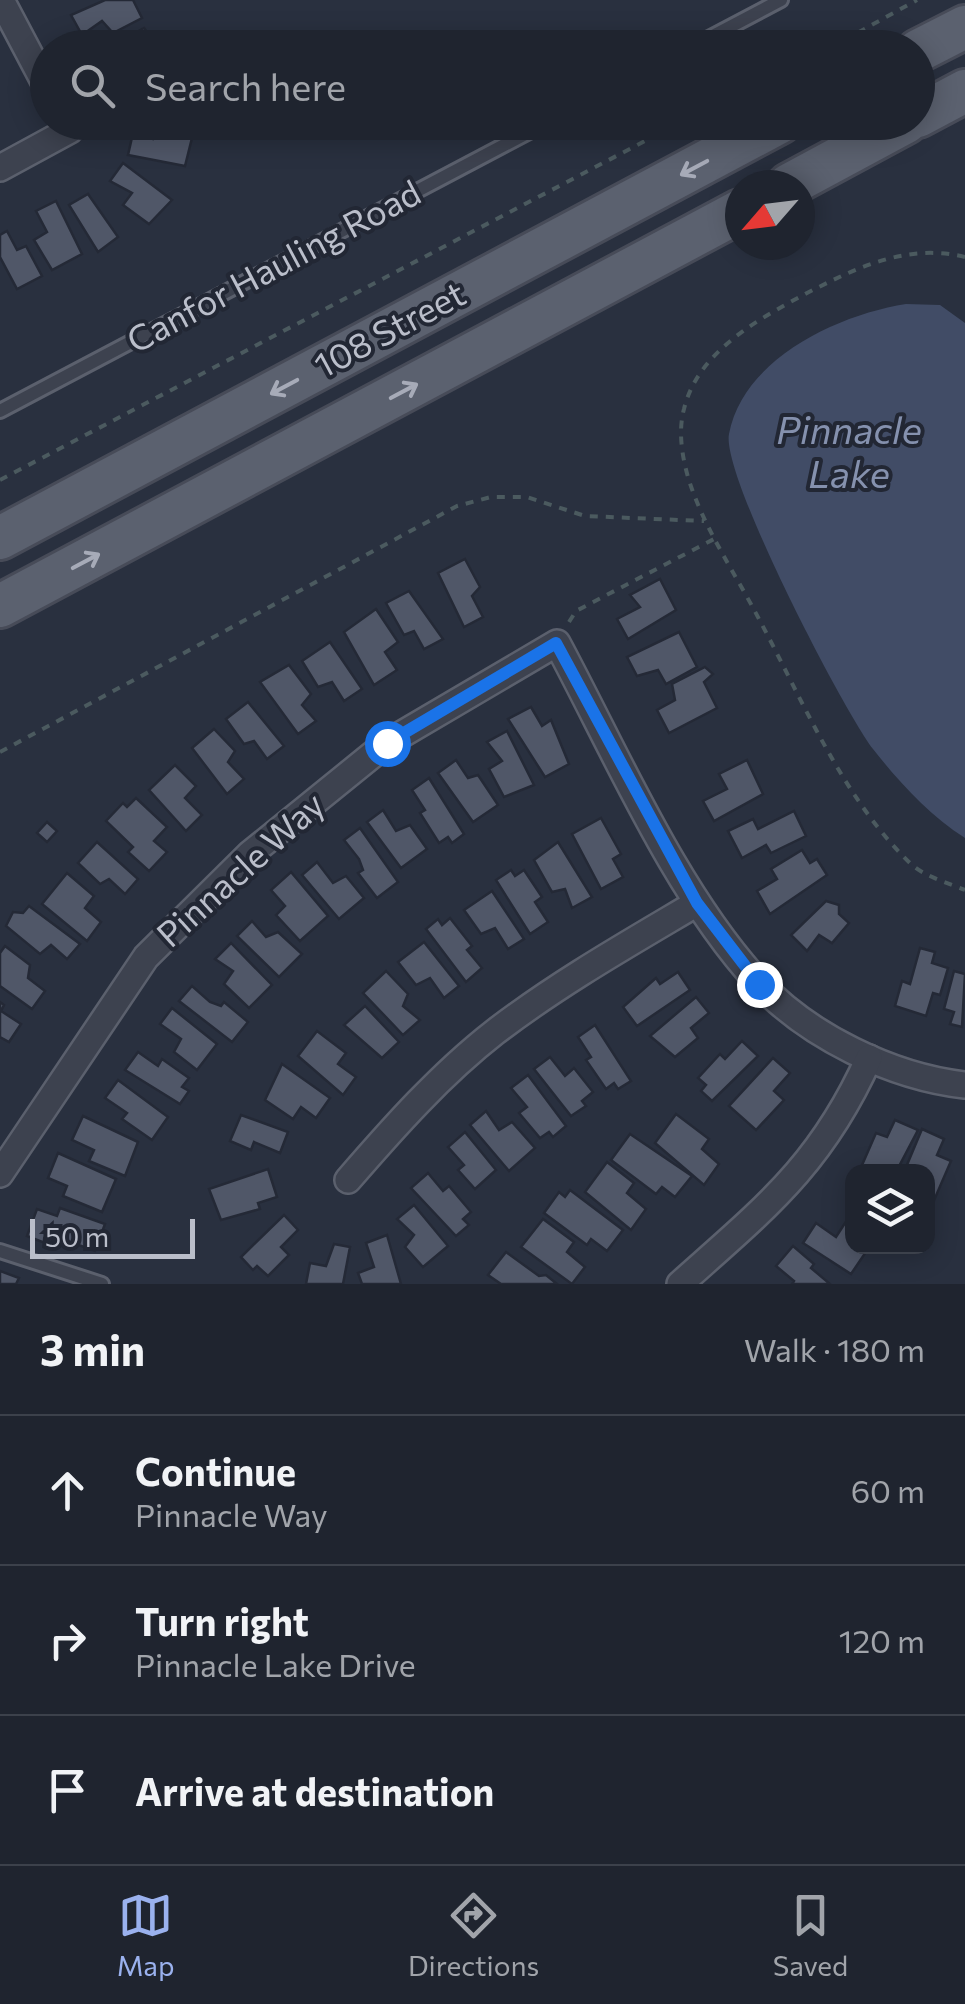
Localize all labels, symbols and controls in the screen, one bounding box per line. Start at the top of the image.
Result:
search box [30,30,935,140]
icon: search [65,58,120,113]
text: Search here [145,62,346,109]
one-way arrow [680,159,710,178]
street label: Canfor Hauling Road [119,169,427,360]
north arrow [725,170,815,260]
street label: 108 Street [306,270,472,385]
one-way arrow [269,377,299,397]
one-way arrow [388,381,418,400]
water label: Pinnacle Lake [776,405,922,496]
one-way arrow [71,550,100,570]
route start [365,721,411,767]
street label: Pinnacle Way [147,782,332,955]
route end [737,962,783,1008]
map controls [845,1164,935,1254]
button: layers [845,1164,935,1254]
scale bar [30,1214,195,1258]
text: 50 m [45,1219,109,1253]
text: 3 min [40,1323,145,1375]
text: Walk · 180 m [744,1329,925,1369]
text: Continue [135,1447,296,1494]
icon: ahead [40,1463,95,1518]
text: 60 m [851,1470,925,1510]
text: Pinnacle Way [135,1494,328,1534]
text: Turn right [135,1597,309,1644]
icon: right [40,1613,95,1668]
text: 120 m [839,1620,925,1660]
text: Pinnacle Lake Drive [135,1644,416,1684]
icon: arrive [40,1763,95,1818]
text: Arrive at destination [135,1767,494,1814]
tab: Map [117,1888,174,1982]
tab: Directions [408,1888,539,1982]
tab: Saved [773,1888,848,1982]

